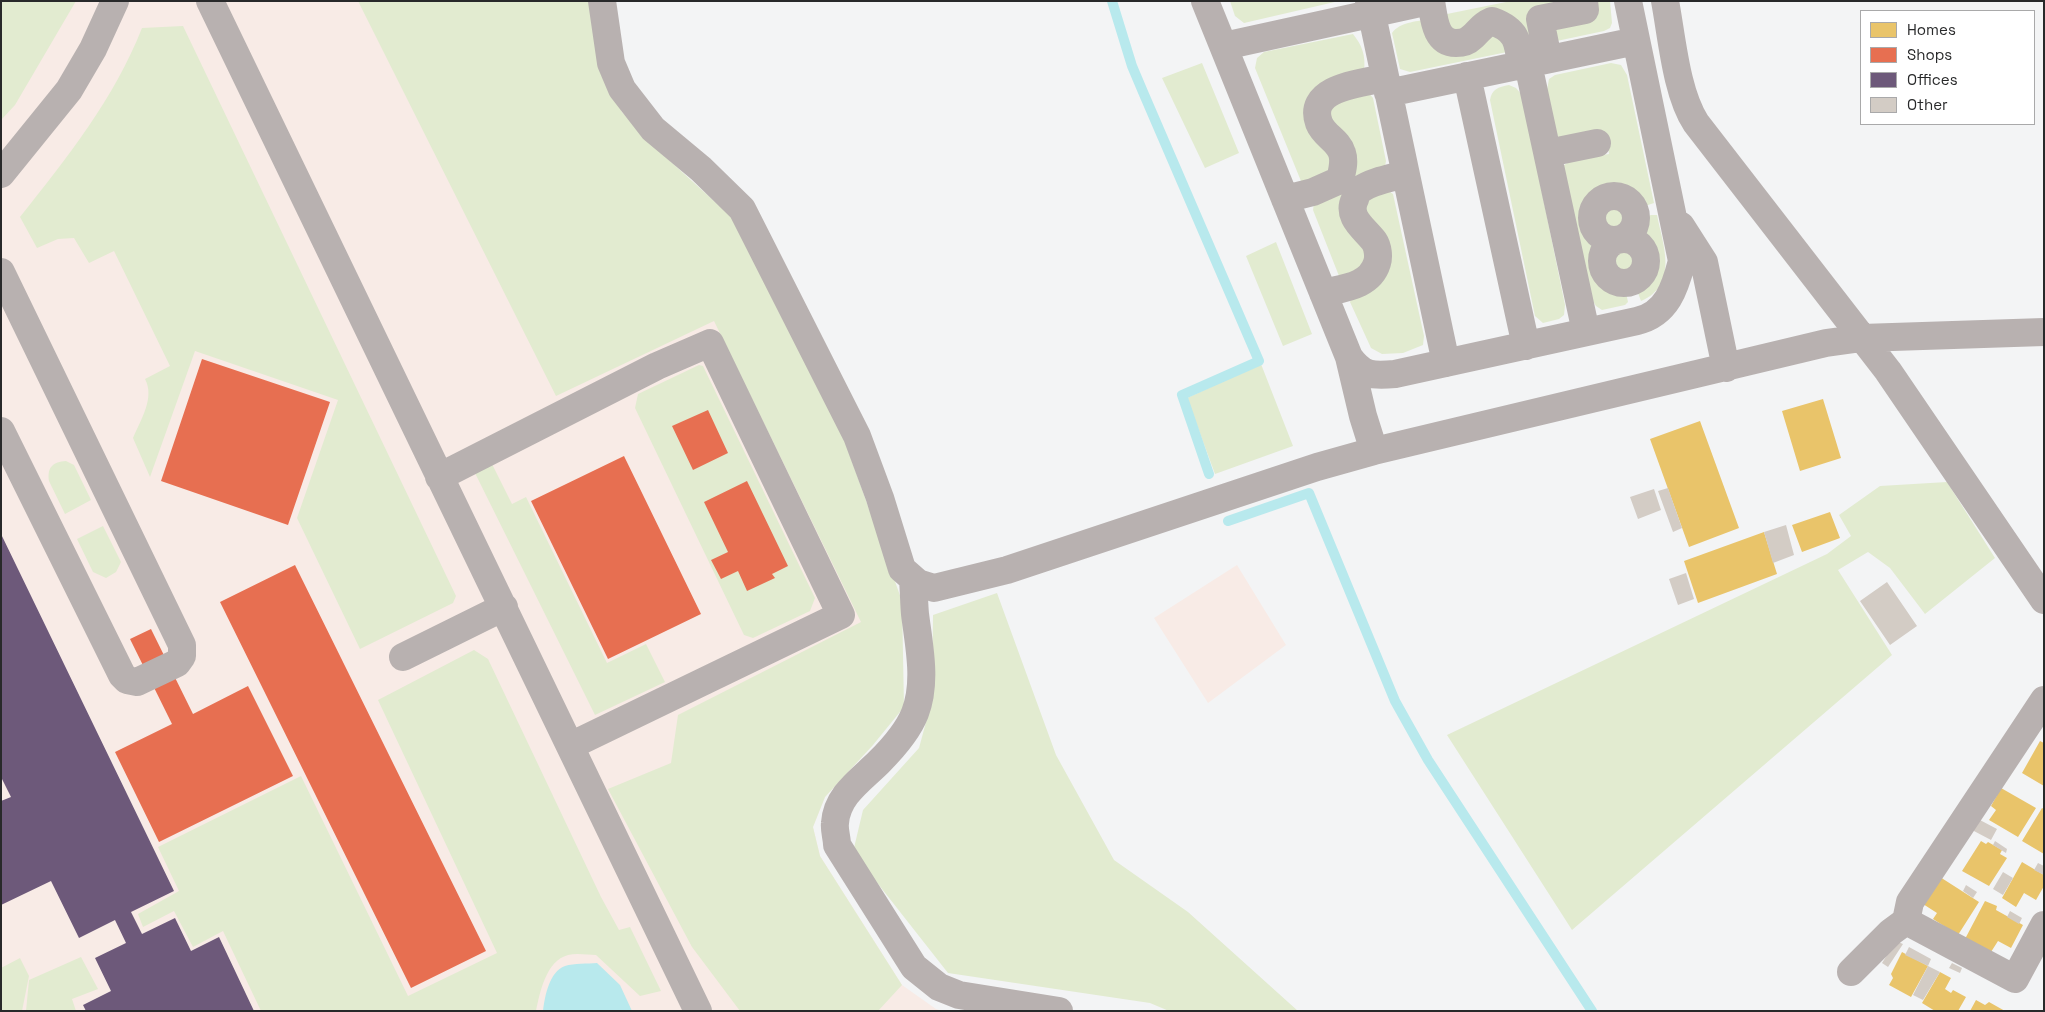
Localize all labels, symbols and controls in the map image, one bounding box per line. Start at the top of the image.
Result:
legend [1860,10,2035,125]
text: Homes [1907,20,1956,39]
text: Shops [1907,45,1952,64]
text: Offices [1907,70,1958,89]
text: Other [1907,95,1948,114]

